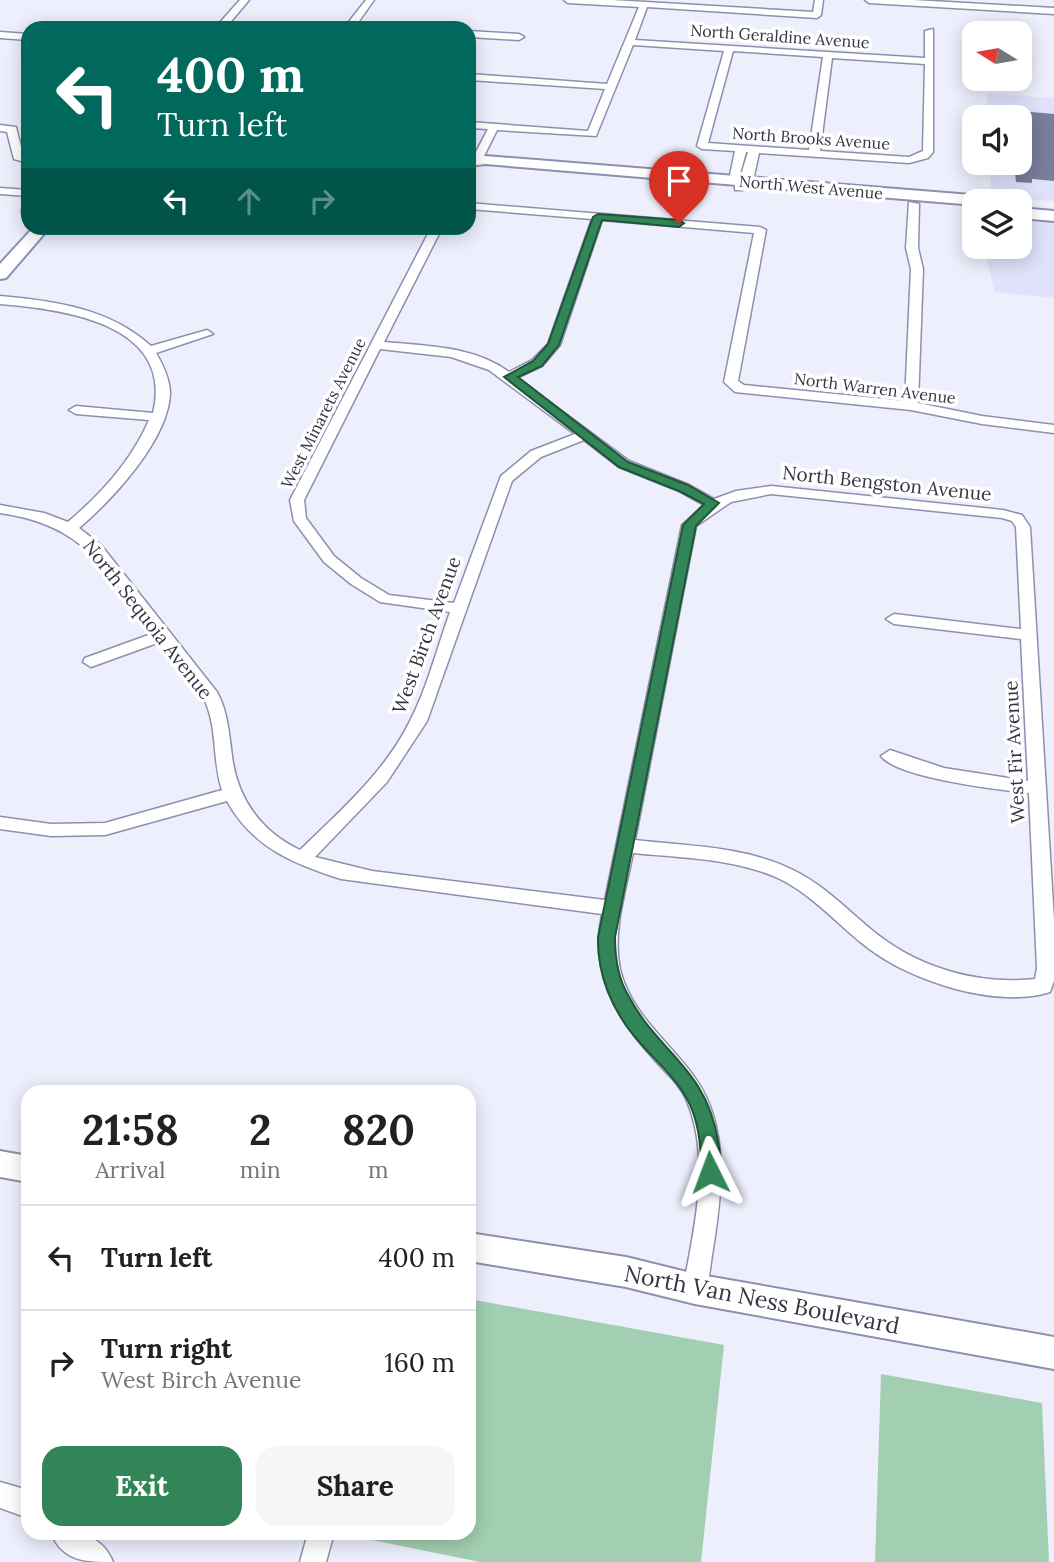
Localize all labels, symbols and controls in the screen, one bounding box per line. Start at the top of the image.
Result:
street label: North Geraldine Avenue [690,20,871,52]
north arrow [962,21,1032,91]
map controls [962,21,1032,259]
text: 400 m [157,43,304,105]
icon: left [42,49,133,140]
text: Turn left [157,104,287,145]
button: sound [962,105,1032,175]
street label: North Brooks Avenue [731,123,891,154]
pin [649,151,709,223]
icon: arrive [660,162,698,200]
street label: North West Avenue [738,171,884,203]
icon: left [157,182,195,220]
icon: ahead [230,182,268,220]
icon: right [303,182,341,220]
button: layers [962,189,1032,259]
street label: West Minarets Avenue [276,334,370,492]
street label: North Warren Avenue [793,368,957,408]
street label: North Bengston Avenue [781,460,993,506]
street label: North Sequoia Avenue [78,534,218,704]
street label: West Birch Avenue [386,553,466,717]
street label: West Fir Avenue [998,680,1030,824]
text: 21:58 [82,1103,179,1157]
text: 2 [249,1103,271,1157]
text: 820 [342,1103,415,1157]
position arrow [673,1135,747,1209]
text: Arrival [95,1155,166,1184]
text: min [240,1155,281,1184]
text: m [368,1155,389,1184]
icon: left [42,1239,80,1277]
text: Turn left [101,1241,212,1274]
text: 400 m [379,1241,455,1274]
street label: North Van Ness Boulevard [622,1258,902,1340]
text: Turn right [101,1332,232,1365]
icon: right [42,1344,80,1382]
text: 160 m [384,1346,455,1379]
text: West Birch Avenue [101,1365,302,1394]
button: Exit [42,1446,242,1526]
button: Share [256,1446,455,1526]

